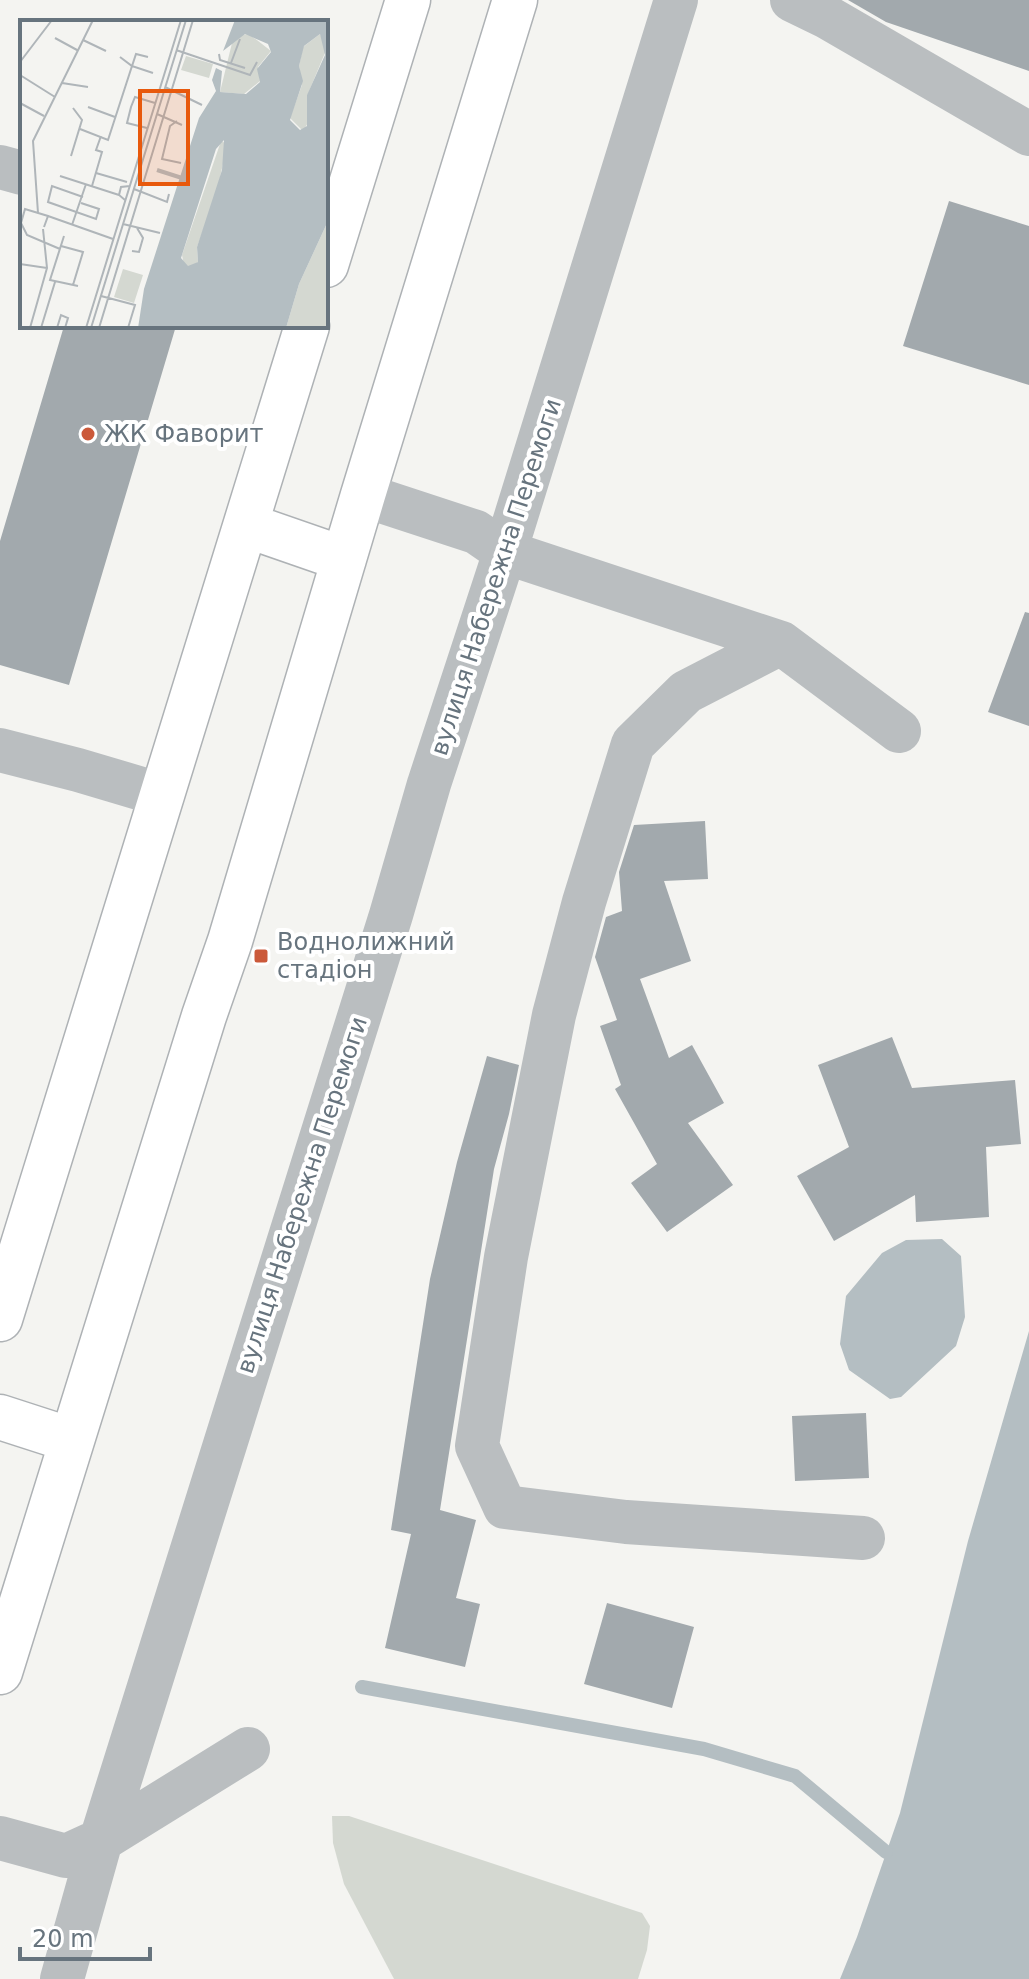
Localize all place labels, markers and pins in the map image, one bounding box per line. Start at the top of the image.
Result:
place label: ЖК Фаворит [104,420,264,448]
marker: ЖК Фаворит [79,425,97,443]
place label: Воднолижний стадіон [277,928,455,984]
marker: Воднолижний стадіон [252,947,270,965]

